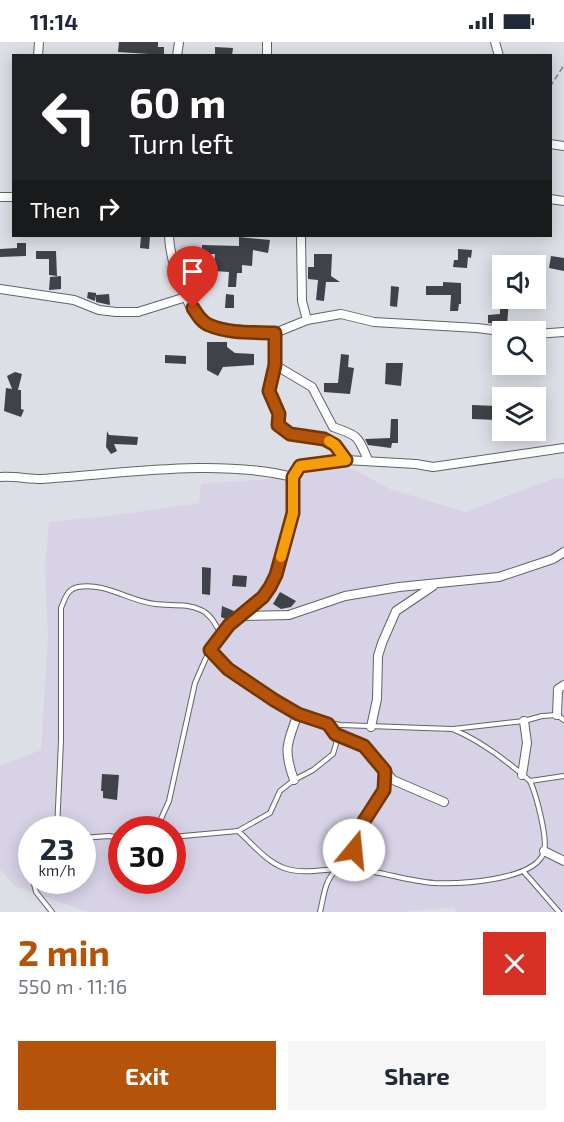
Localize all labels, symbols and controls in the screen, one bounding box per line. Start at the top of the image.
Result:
text: 11:14 [30,8,78,34]
text: 60 m [129,76,226,126]
icon: left [30,78,108,156]
text: Turn left [129,127,233,159]
icon: right [92,192,125,225]
text: Then [30,196,80,222]
pin [167,246,218,308]
icon: arrive [176,255,209,288]
map controls [492,255,546,441]
button: sound [492,255,546,309]
button: search [492,321,546,375]
button: layers [492,387,546,441]
speed limit sign: 30 [108,816,186,894]
position arrow [322,818,386,882]
text: 23 [40,830,74,866]
text: km/h [38,861,76,879]
text: 2 min [18,930,110,973]
button: close [483,932,546,995]
text: 550 m · 11:16 [18,974,127,998]
button: Exit [18,1041,276,1110]
button: Share [288,1041,546,1110]

